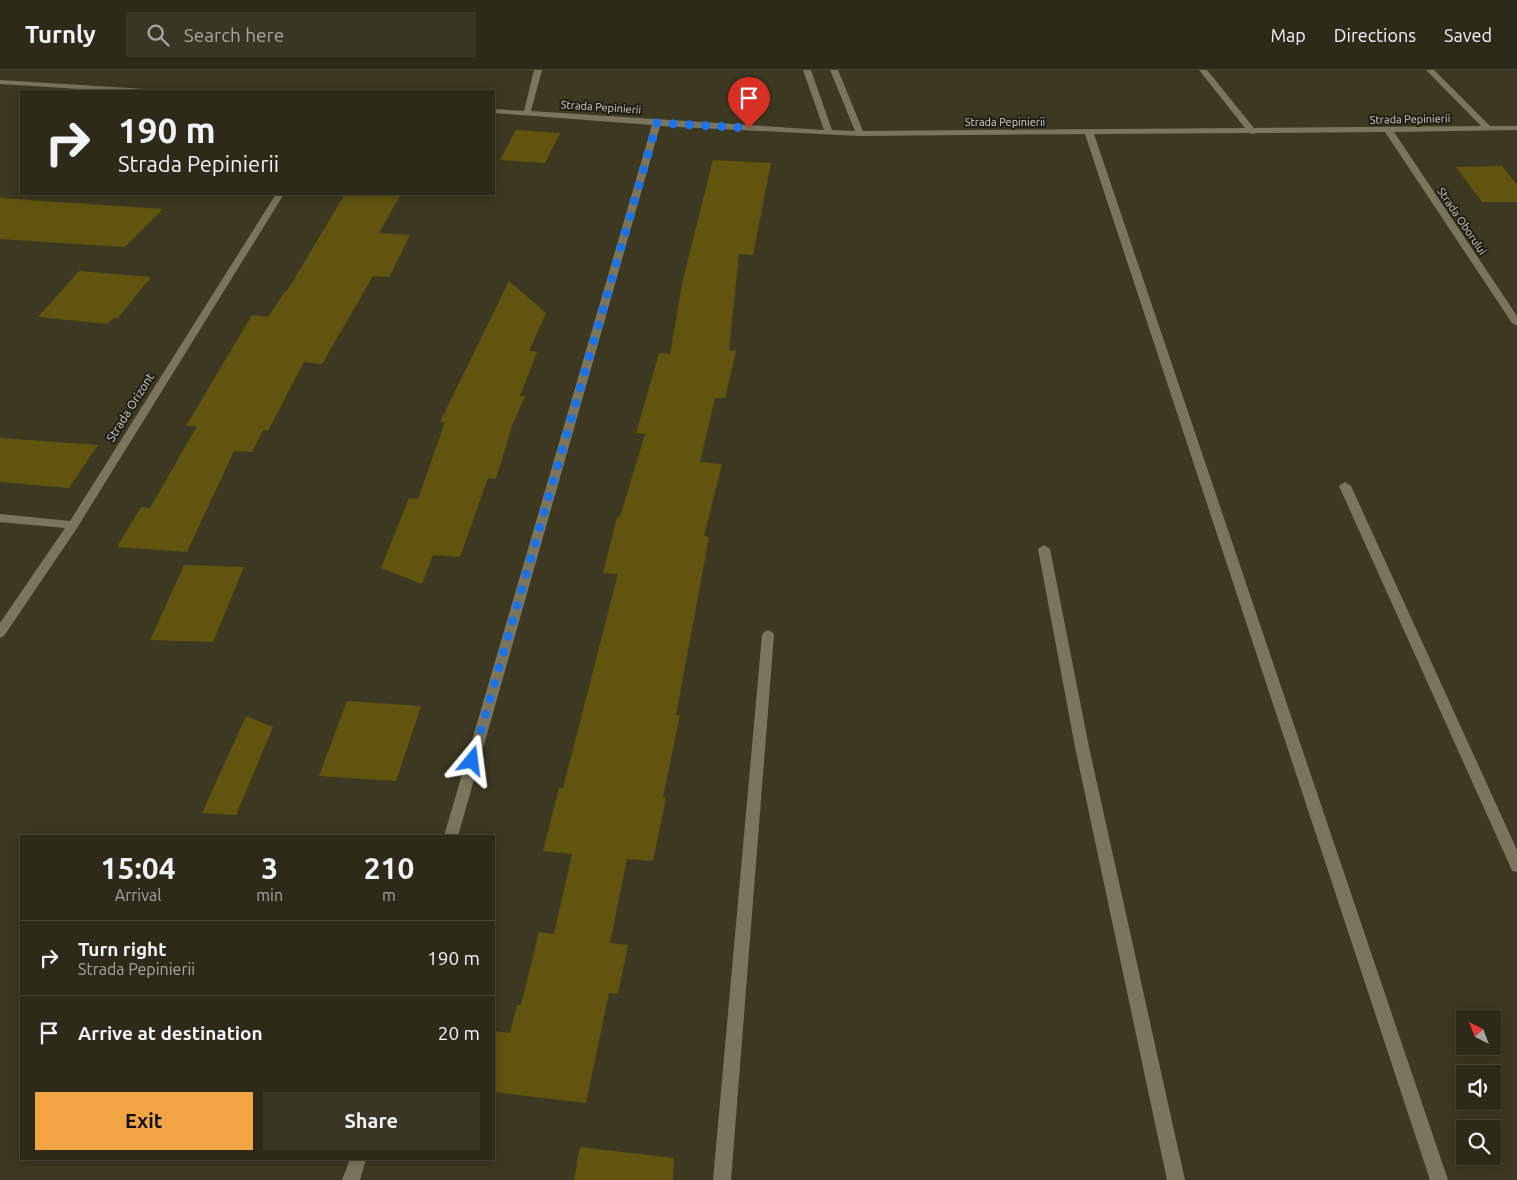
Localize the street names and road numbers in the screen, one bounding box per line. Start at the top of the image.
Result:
street label: Strada Pepinierii [560,98,642,116]
street label: Strada Pepinierii [1370,112,1450,126]
street label: Strada Pepinierii [965,116,1045,128]
street label: Strada Oborului [1435,185,1489,257]
street label: Strada Orizont [104,370,156,444]

